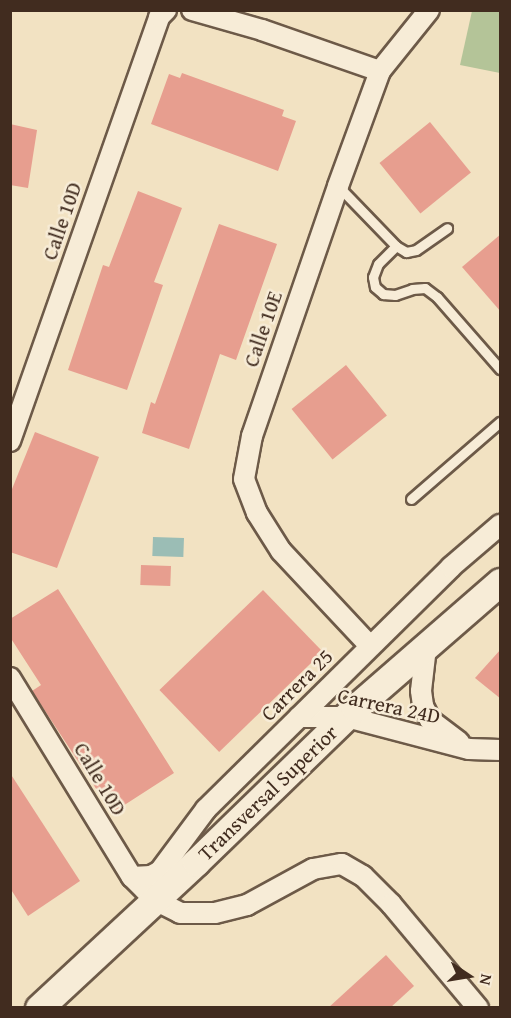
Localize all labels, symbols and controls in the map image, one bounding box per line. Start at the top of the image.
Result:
street label: Calle 10D [37,179,87,263]
street label: Calle 10E [238,288,288,370]
street label: Carrera 25 [256,644,338,726]
street label: Carrera 24D [335,683,443,729]
street label: Transversal Superior [193,720,343,866]
street label: Calle 10D [68,738,132,820]
north arrow [439,946,499,1006]
text: N [474,972,499,987]

